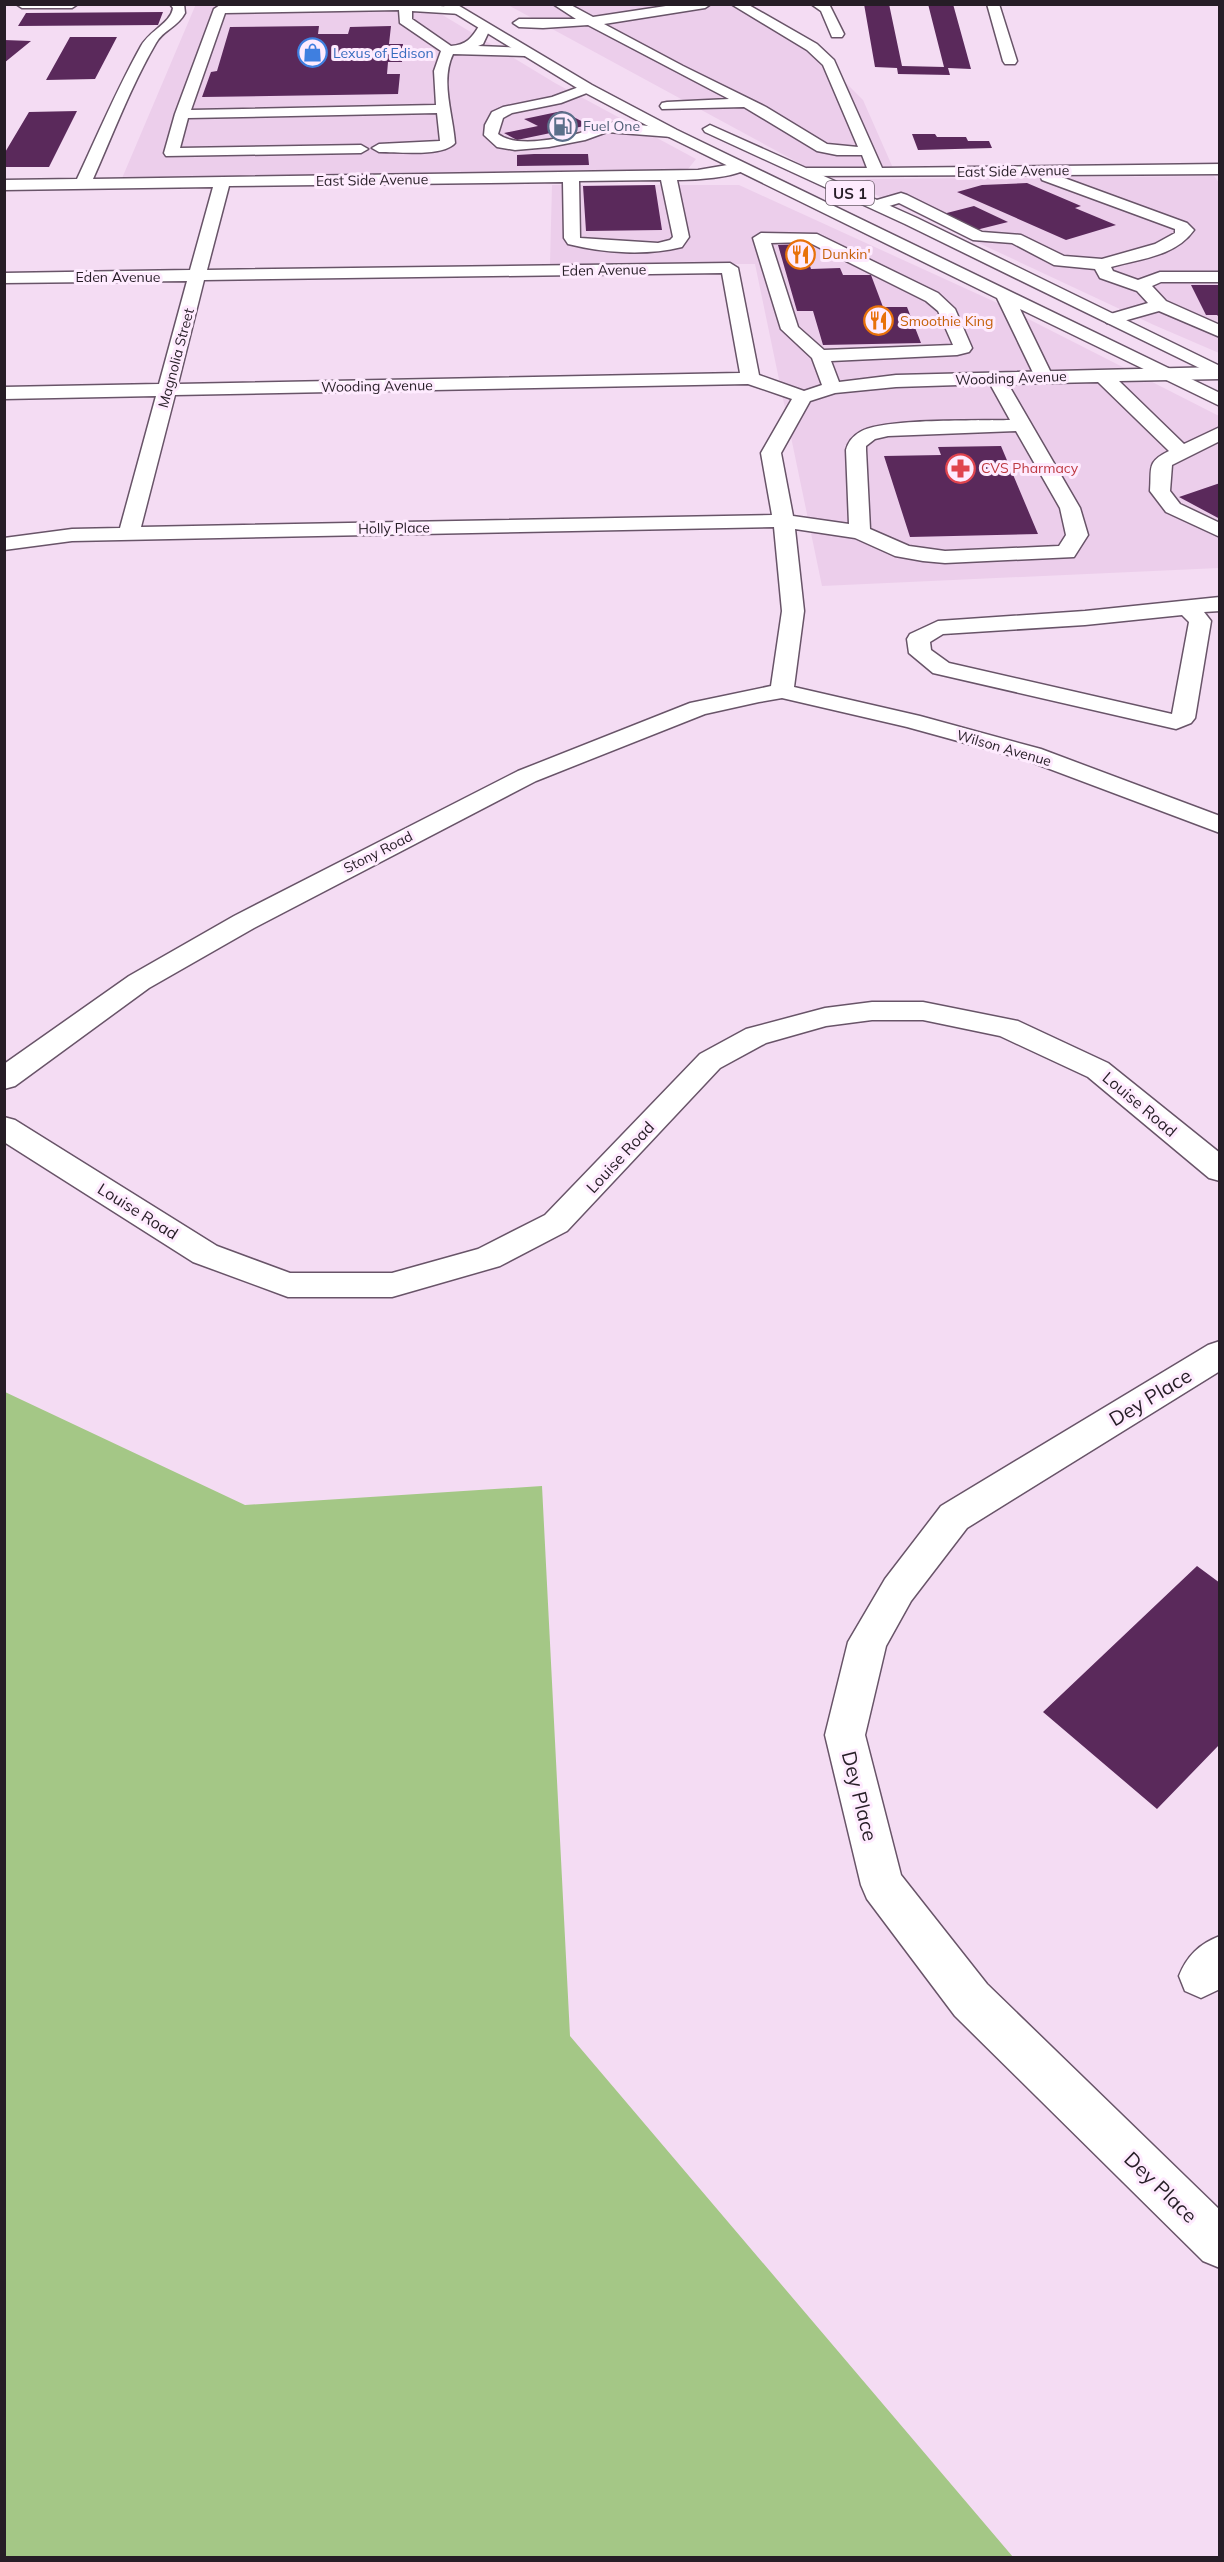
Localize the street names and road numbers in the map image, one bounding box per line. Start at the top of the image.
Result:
street label: East Side Avenue [957,161,1069,181]
street label: East Side Avenue [316,170,428,190]
road number: US 1 [826,181,874,205]
street label: Eden Avenue [561,260,647,280]
street label: Eden Avenue [76,268,160,286]
street label: Magnolia Street [154,306,198,410]
street label: Wooding Avenue [955,367,1067,389]
street label: Wooding Avenue [321,376,433,396]
street label: Holly Place [358,518,430,538]
street label: Wilson Avenue [955,726,1053,770]
street label: Stony Road [340,827,416,877]
street label: Louise Road [1099,1067,1181,1141]
street label: Louise Road [582,1117,658,1197]
street label: Louise Road [94,1178,182,1244]
street label: Dey Place [1104,1363,1196,1431]
street label: Dey Place [837,1748,883,1844]
street label: Dey Place [1119,2146,1203,2228]

